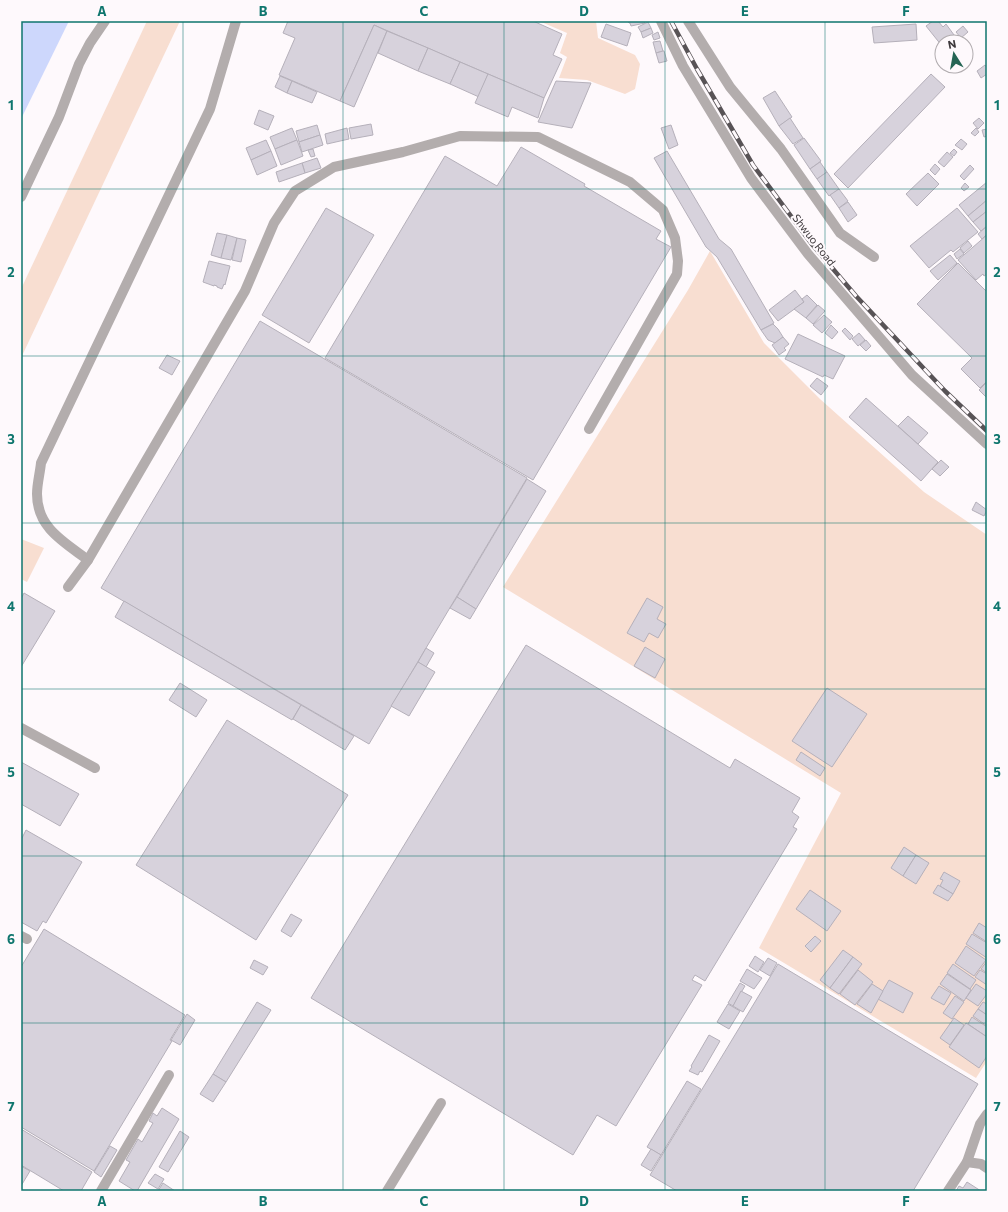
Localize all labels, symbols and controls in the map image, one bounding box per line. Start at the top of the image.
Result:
text: A [97,3,107,19]
text: B [259,3,268,19]
text: C [420,3,429,19]
text: D [579,3,589,19]
text: E [741,3,749,19]
text: F [902,3,910,19]
north arrow [934,34,974,74]
text: N [947,37,957,51]
text: 1 [8,97,14,113]
text: 1 [994,97,1000,113]
street label: Shwuo Road [790,211,839,268]
text: 2 [7,264,15,280]
text: 2 [993,264,1001,280]
text: 3 [7,431,15,447]
text: 3 [993,431,1001,447]
text: 4 [7,598,15,614]
text: 4 [993,598,1001,614]
text: 5 [7,764,15,780]
text: 5 [993,764,1001,780]
text: 6 [7,931,15,947]
text: 6 [993,931,1001,947]
text: 7 [7,1098,15,1114]
text: 7 [993,1098,1001,1114]
text: A [97,1193,107,1209]
text: B [259,1193,268,1209]
text: C [420,1193,429,1209]
text: D [579,1193,589,1209]
text: E [741,1193,749,1209]
text: F [902,1193,910,1209]

